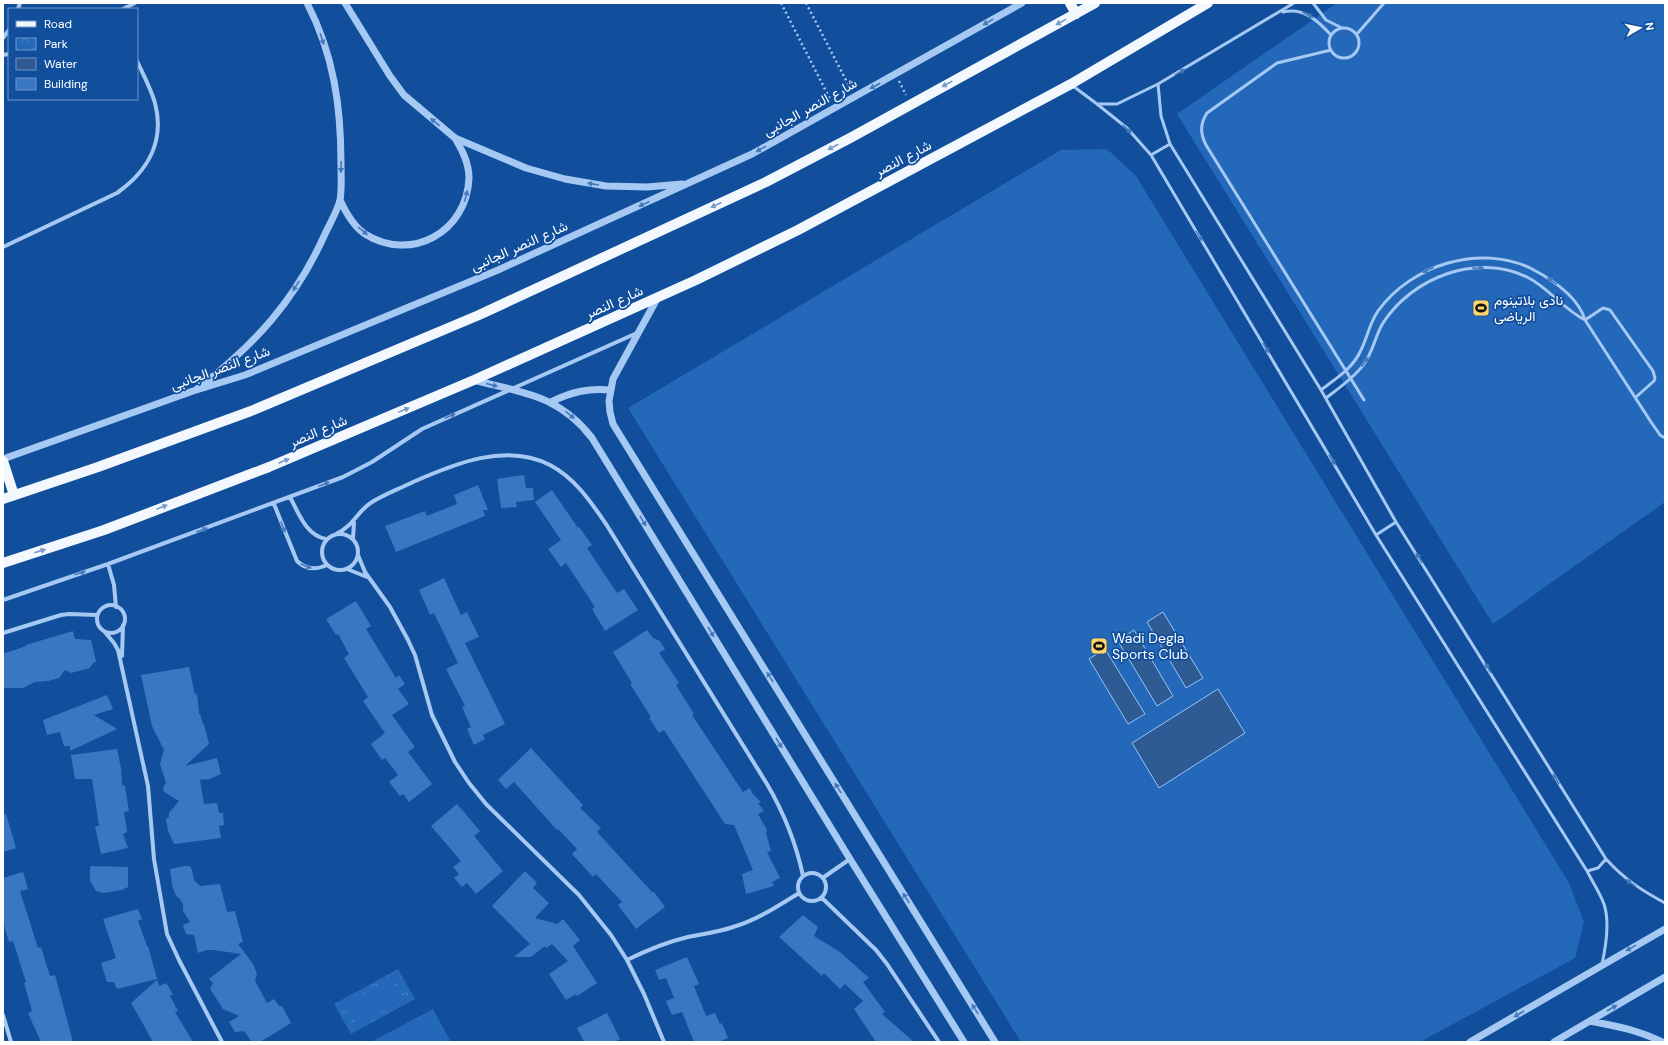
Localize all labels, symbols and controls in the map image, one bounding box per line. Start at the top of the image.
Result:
legend [8,8,138,100]
north arrow [1620,8,1660,48]
one-way arrow [1302,12,1314,19]
text: Road [44,16,72,32]
one-way arrow [983,19,994,26]
one-way arrow [1055,19,1067,25]
text: N [1642,21,1657,31]
one-way arrow [319,33,325,45]
text: Park [44,36,68,52]
text: Water [44,56,78,72]
one-way arrow [1174,68,1186,75]
street label: شارع النصر الجانبى [760,74,861,142]
text: Building [44,76,88,92]
one-way arrow [941,81,953,88]
one-way arrow [869,82,881,89]
one-way arrow [430,117,440,126]
one-way arrow [1122,124,1132,134]
street label: شارع النصر [871,136,935,183]
one-way arrow [827,144,838,150]
one-way arrow [756,145,767,152]
one-way arrow [337,161,344,173]
one-way arrow [587,181,599,187]
one-way arrow [463,190,469,202]
one-way arrow [638,201,649,207]
one-way arrow [711,202,722,208]
street label: شارع النصر الجانبى [467,216,571,277]
one-way arrow [357,226,368,235]
one-way arrow [1196,230,1203,242]
one-way arrow [1472,264,1484,271]
one-way arrow [1422,268,1434,274]
one-way arrow [1546,277,1557,285]
one-way arrow [293,280,300,292]
street label: شارع النصر [581,281,646,325]
place label: نادى بلاتينوم الرياضى [1494,291,1563,325]
sports icon: نادى بلاتينوم الرياضى [1471,298,1491,318]
street label: شارع النصر الجانبى [168,342,273,396]
one-way arrow [1262,342,1269,354]
one-way arrow [1361,357,1369,368]
one-way arrow [486,382,498,388]
one-way arrow [398,407,409,413]
one-way arrow [565,410,576,419]
street label: شارع النصر [285,411,351,453]
one-way arrow [444,413,456,419]
one-way arrow [1328,454,1335,466]
one-way arrow [278,457,290,463]
one-way arrow [318,481,330,487]
one-way arrow [157,504,169,510]
one-way arrow [640,515,647,527]
one-way arrow [280,521,286,533]
one-way arrow [196,526,208,532]
one-way arrow [34,548,46,554]
one-way arrow [1415,553,1423,563]
one-way arrow [300,563,311,569]
one-way arrow [74,570,86,576]
one-way arrow [707,627,715,637]
place label: Wadi Degla Sports Club [1112,629,1189,663]
sports icon: Wadi Degla Sports Club [1089,636,1109,656]
one-way arrow [1484,662,1491,674]
one-way arrow [766,671,773,683]
one-way arrow [775,738,783,748]
one-way arrow [1552,773,1560,784]
one-way arrow [834,783,842,793]
one-way arrow [1626,879,1637,888]
one-way arrow [903,892,910,904]
one-way arrow [1625,945,1637,952]
one-way arrow [971,1003,978,1015]
one-way arrow [1606,1005,1617,1012]
one-way arrow [1513,1010,1524,1017]

